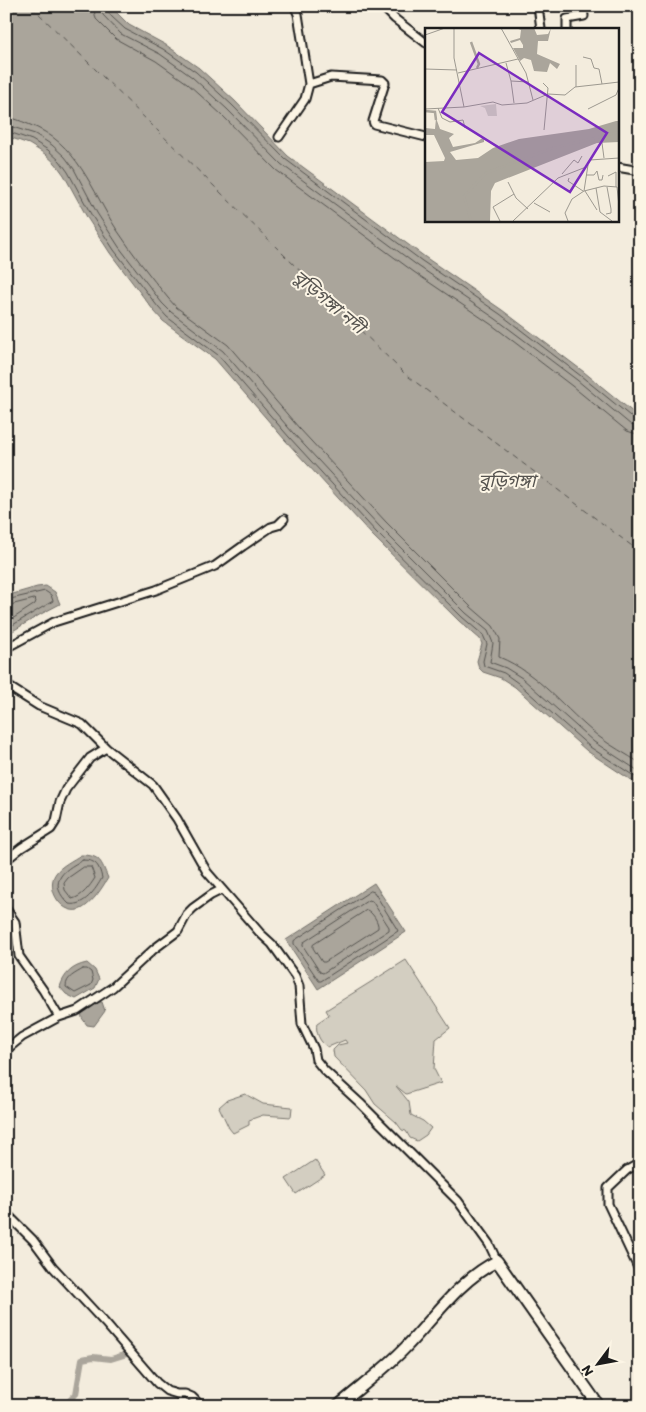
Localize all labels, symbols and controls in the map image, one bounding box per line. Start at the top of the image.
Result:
inset map [425,28,618,221]
water label: বুড়িগঙ্গা নদী [289,266,372,340]
water label: বুড়িগঙ্গা [478,470,539,492]
north arrow [574,1340,624,1390]
text: N [578,1362,597,1379]

